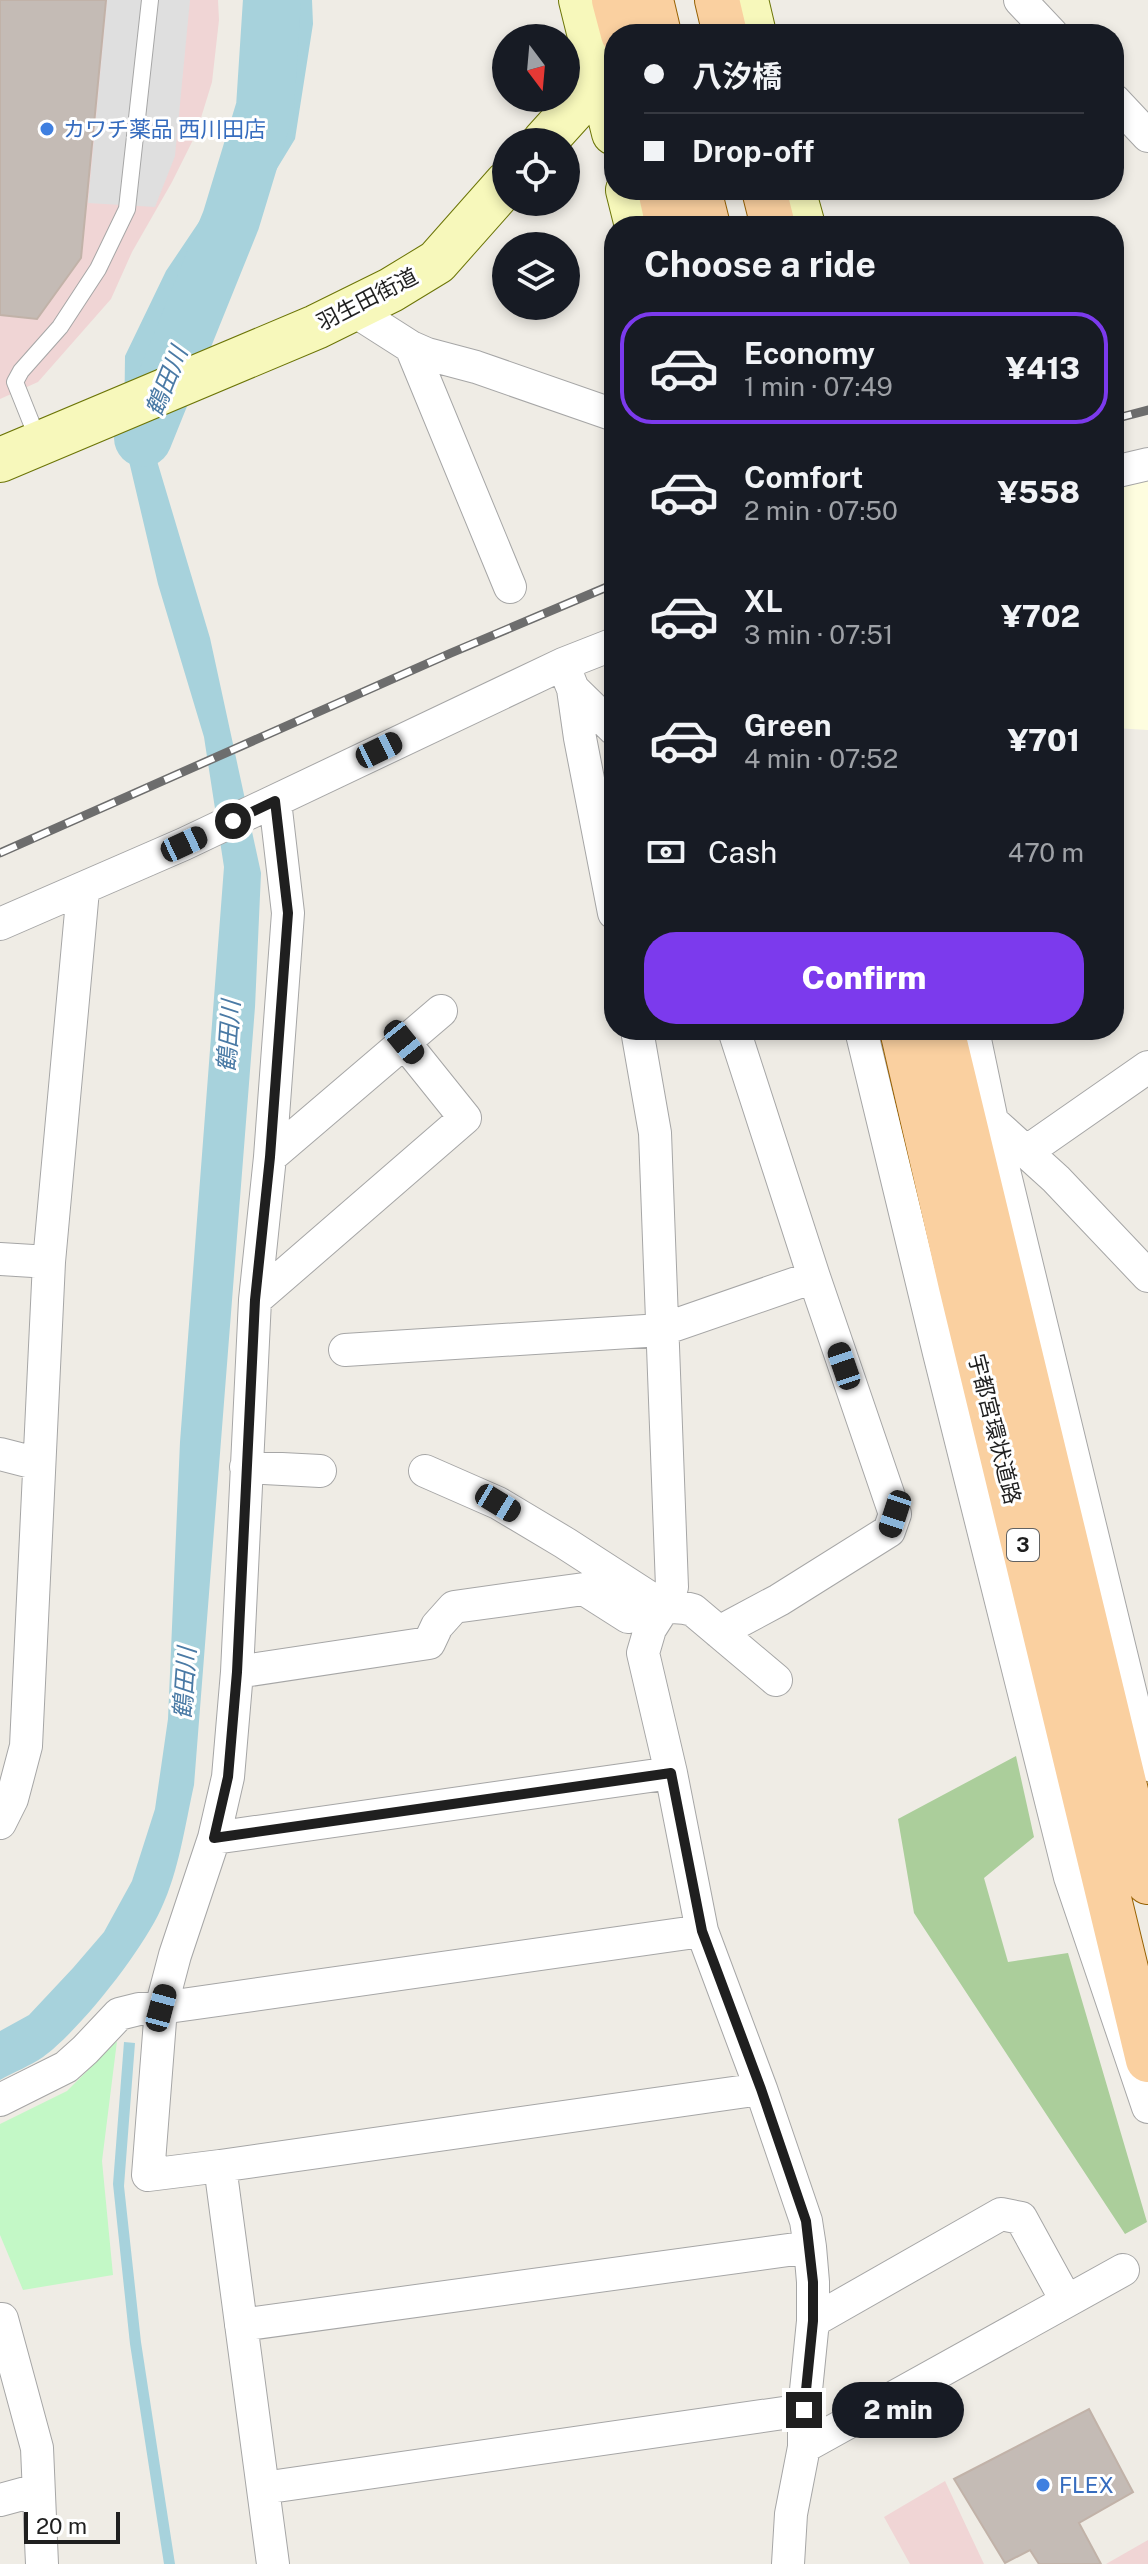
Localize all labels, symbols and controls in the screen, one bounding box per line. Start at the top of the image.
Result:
north arrow [492,24,580,112]
map controls [492,24,580,320]
text: 八汐橋 [692,58,782,94]
place label: カワチ薬品 西川田店 [63,116,266,142]
marker: カワチ薬品 西川田店 [38,120,56,138]
button: locate [492,128,580,216]
text: Drop-off [692,133,814,169]
button: layers [492,232,580,320]
text: Choose a ride [644,243,876,285]
street label: 羽生田街道 [312,262,422,336]
icon: car [648,332,720,404]
text: Economy [744,335,875,371]
water label: 鶴田川 [140,340,194,420]
text: ¥413 [1006,350,1080,386]
text: 1 min · 07:49 [744,371,893,402]
icon: car [648,456,720,528]
text: Comfort [744,459,863,495]
text: ¥558 [998,474,1080,510]
text: 2 min · 07:50 [744,495,898,526]
icon: car [648,580,720,652]
text: XL [744,583,783,619]
text: ¥702 [1001,598,1080,634]
text: 3 min · 07:51 [744,619,893,650]
icon: car [648,704,720,776]
text: Green [744,707,831,743]
text: ¥701 [1008,722,1080,758]
car [352,729,406,771]
text: 4 min · 07:52 [744,743,898,774]
route start [215,803,251,839]
car [157,823,211,865]
icon: cash [644,830,688,874]
text: Cash [708,834,777,870]
text: 470 m [1008,837,1084,868]
button: Confirm [644,932,1084,1024]
water label: 鶴田川 [212,996,245,1073]
car [380,1016,428,1068]
car [825,1339,863,1393]
street label: 宇都宮環状道路 [964,1351,1026,1507]
car [471,1480,525,1526]
car [876,1487,914,1541]
road number: 3 [1007,1529,1039,1561]
water label: 鶴田川 [168,1643,201,1720]
car [143,1982,179,2034]
callout: 2 min [832,2382,964,2438]
route end [786,2392,822,2428]
text: 2 min [863,2394,933,2425]
place label: FLEX [1059,2472,1114,2498]
marker: FLEX [1034,2476,1052,2494]
scale bar [24,2508,120,2544]
text: 20 m [36,2513,87,2539]

